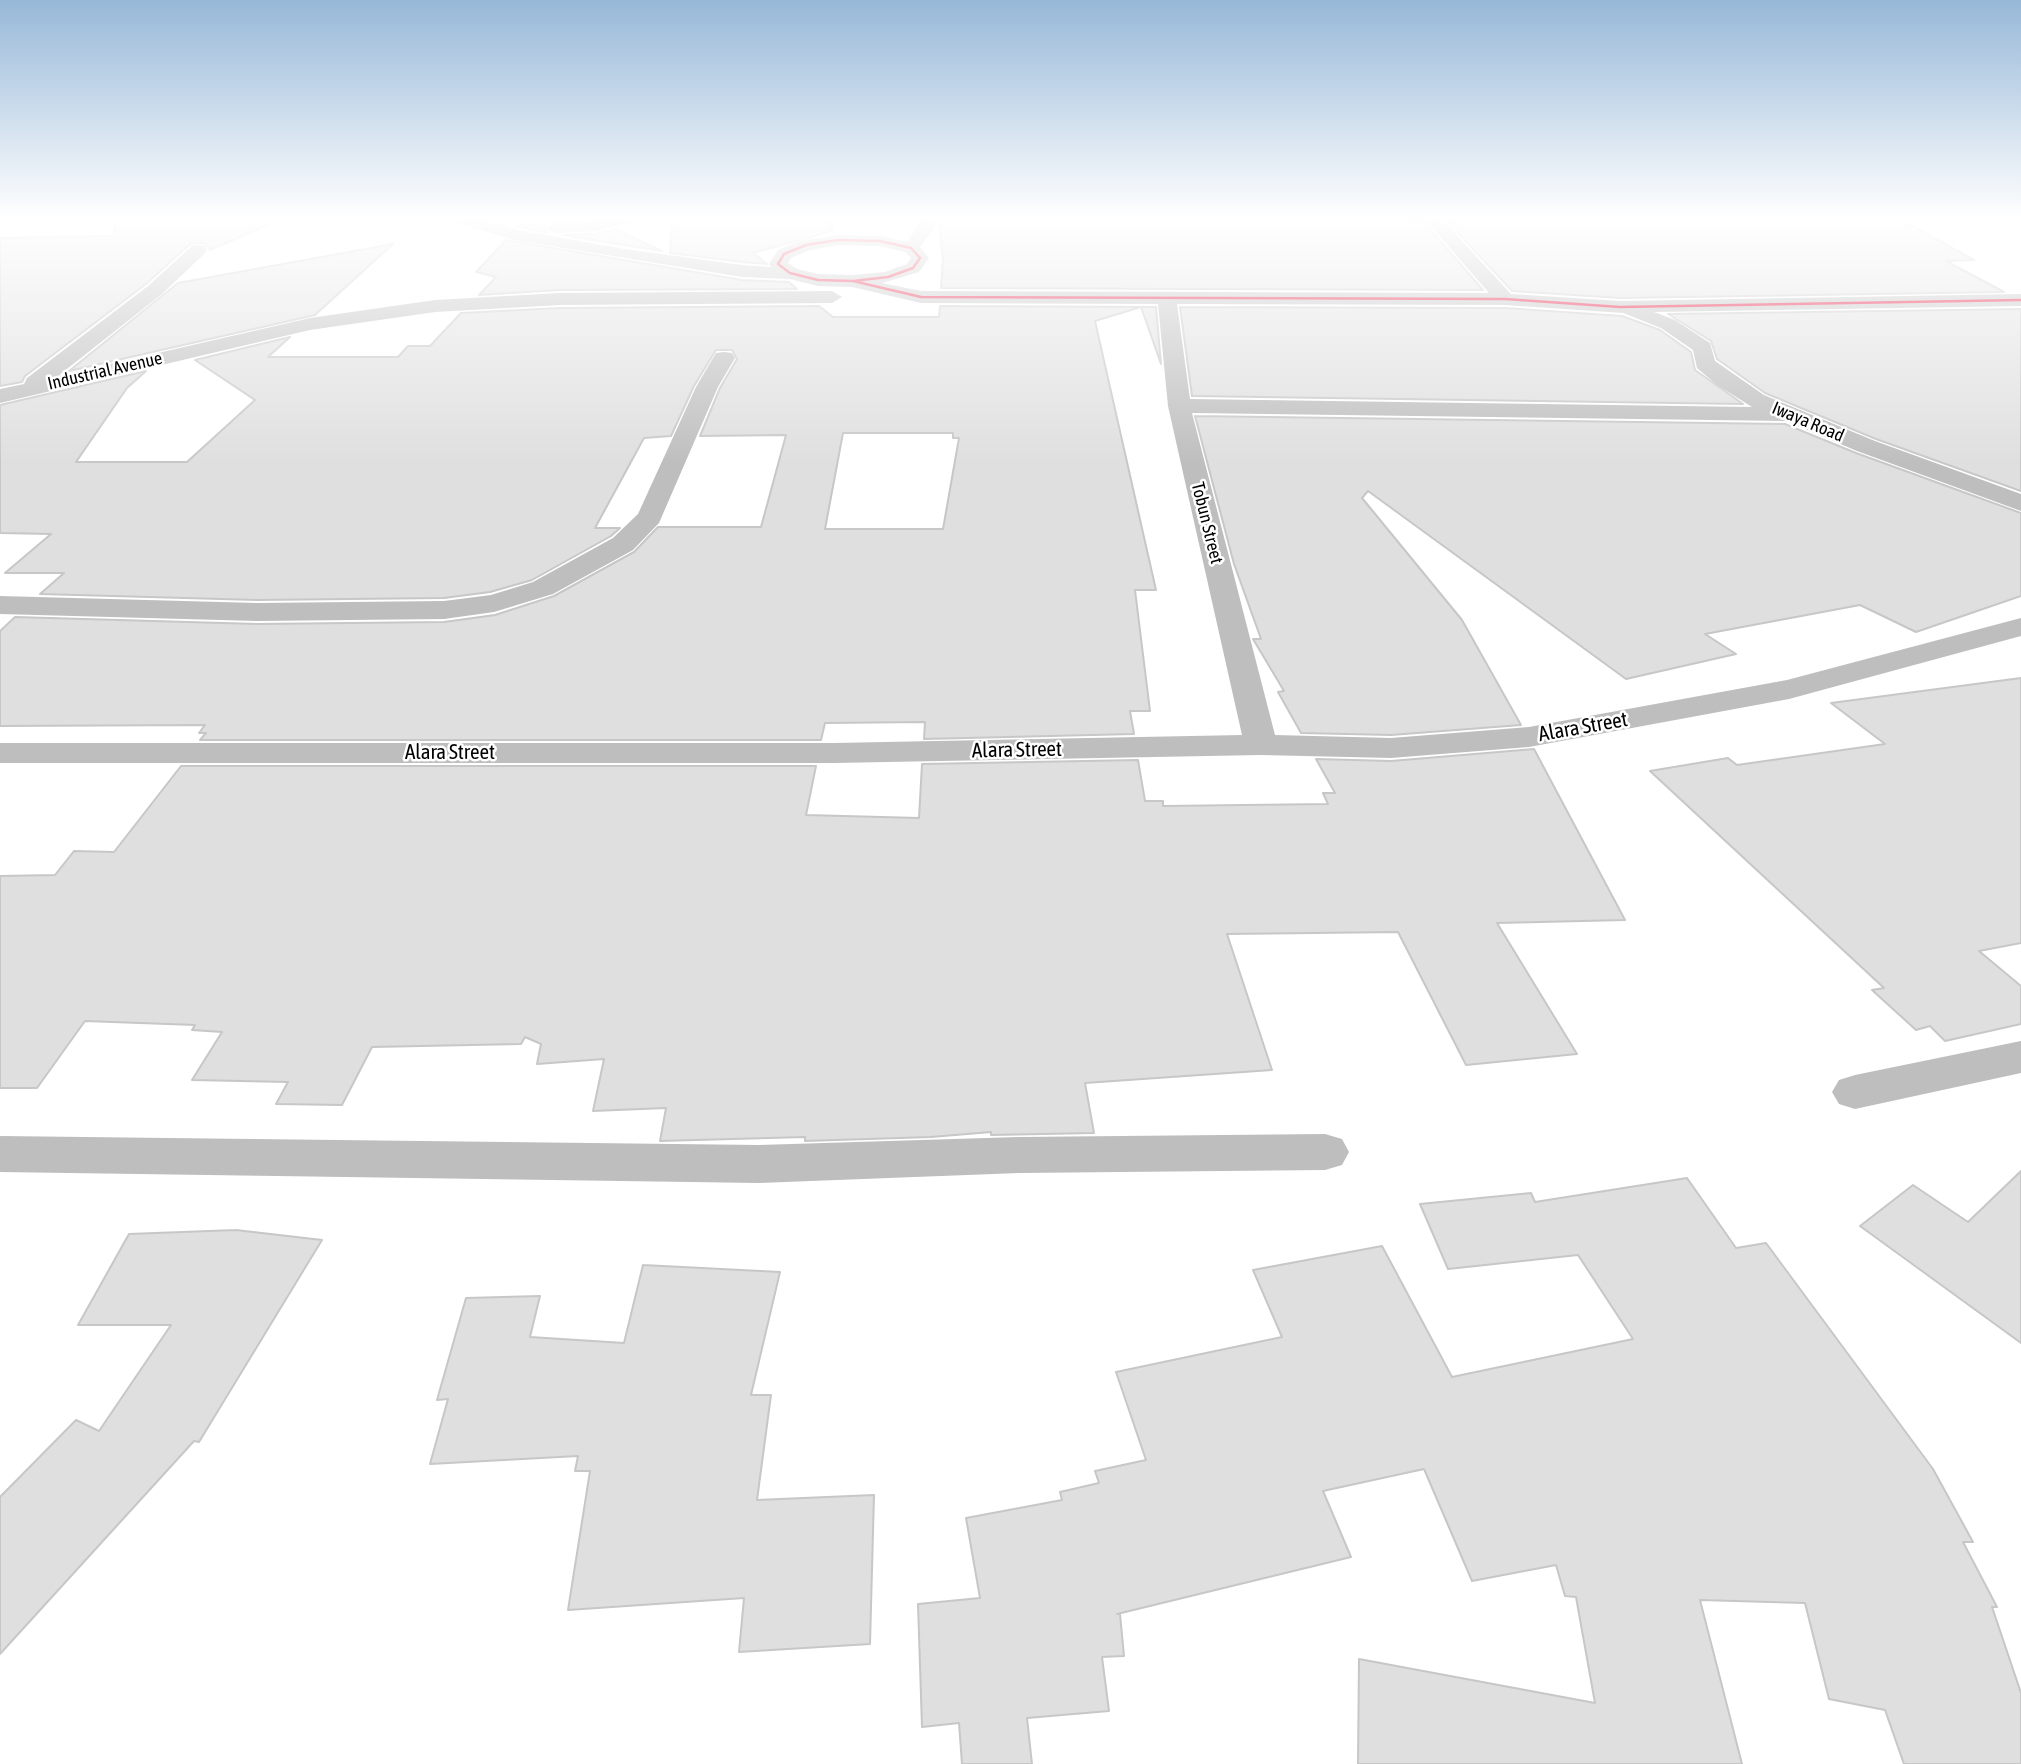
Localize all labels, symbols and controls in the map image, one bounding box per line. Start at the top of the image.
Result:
street label: Industrial Avenue [46,347,164,395]
street label: Iwaya Road [1769,397,1847,447]
street label: Tobun Street [1186,480,1228,566]
street label: Alara Street [1536,707,1630,747]
street label: Alara Street [972,737,1062,763]
street label: Alara Street [405,739,495,765]

